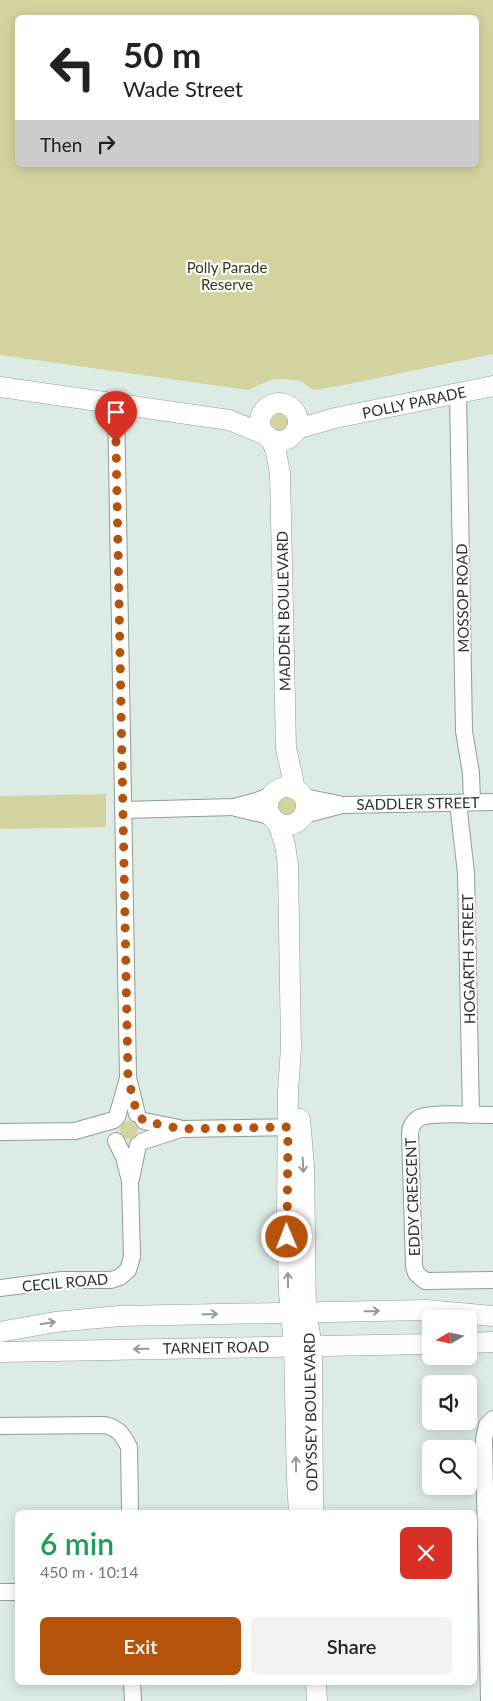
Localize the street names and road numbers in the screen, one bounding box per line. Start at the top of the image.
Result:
street label: POLLY PARADE [360,382,468,422]
street label: MADDEN BOULEVARD [273,531,293,691]
street label: MOSSOP ROAD [452,543,472,653]
street label: SADDLER STREET [356,793,480,813]
street label: HOGARTH STREET [458,894,478,1024]
street label: EDDY CRESCENT [401,1137,423,1257]
street label: CECIL ROAD [21,1269,109,1295]
street label: ODYSSEY BOULEVARD [300,1332,320,1492]
street label: TARNEIT ROAD [163,1337,269,1357]

